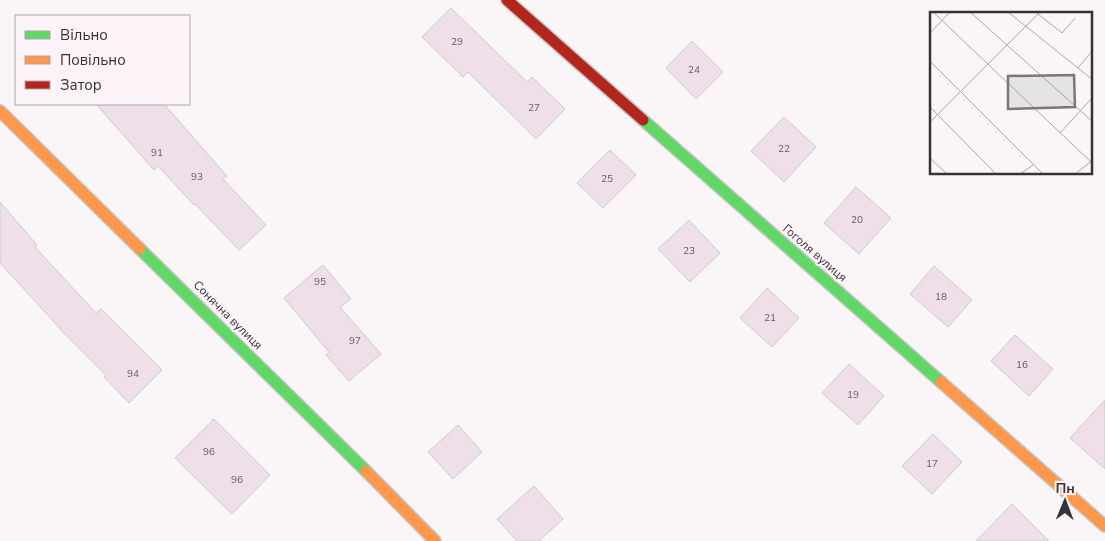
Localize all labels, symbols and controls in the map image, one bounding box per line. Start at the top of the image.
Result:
inset map [930,12,1092,175]
legend [15,15,190,105]
text: Вільно [60,25,108,45]
house number: 29 [451,35,463,49]
text: Повільно [60,50,126,70]
house number: 24 [688,63,700,77]
text: Затор [60,75,102,95]
house number: 27 [528,101,540,115]
house number: 22 [778,142,790,156]
house number: 91 [151,146,163,160]
house number: 93 [191,170,203,184]
house number: 25 [601,172,613,186]
house number: 20 [851,213,863,227]
street label: Гоголя вулиця [779,221,851,285]
house number: 23 [683,244,695,258]
house number: 95 [314,275,326,289]
street label: Сонячна вулиця [190,277,266,353]
house number: 18 [935,290,947,304]
house number: 21 [764,311,776,325]
house number: 97 [349,334,361,348]
house number: 16 [1016,358,1028,372]
house number: 94 [127,367,139,381]
house number: 19 [847,388,859,402]
house number: 96 [203,445,215,459]
house number: 17 [926,457,938,471]
house number: 96 [231,473,243,487]
north arrow [1040,476,1090,526]
text: Пн [1055,479,1075,498]

